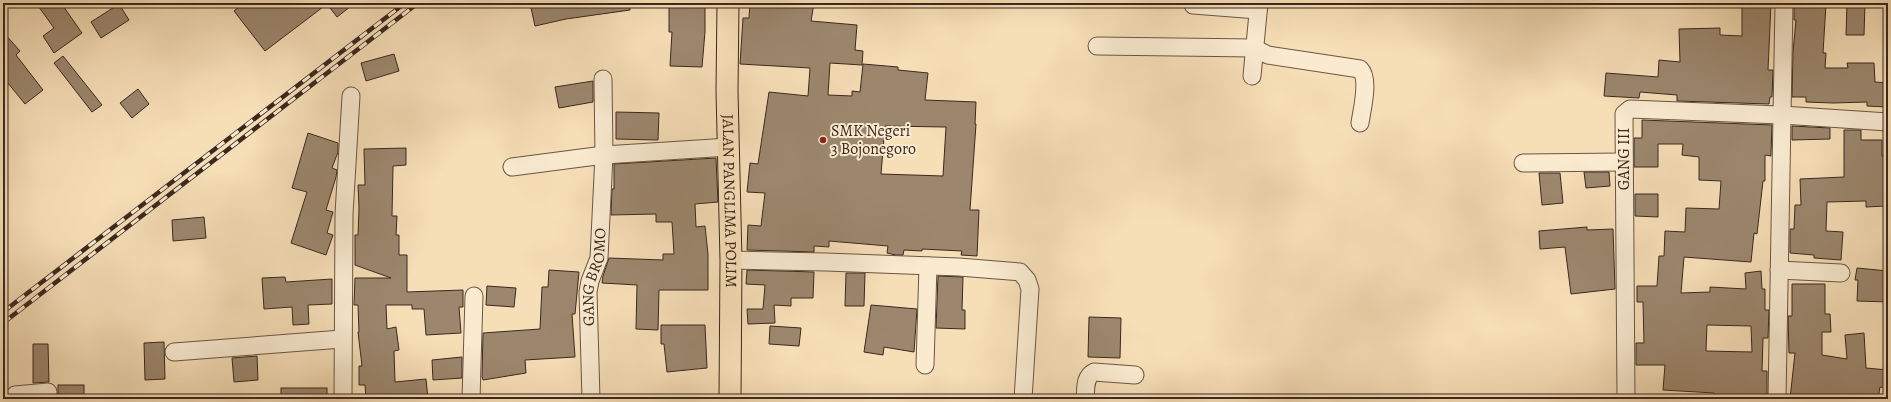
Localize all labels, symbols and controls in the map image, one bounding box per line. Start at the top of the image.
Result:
street label: JALAN PANGLIMA POLIM [717,114,742,288]
place label: SMK Negeri 3 Bojonegoro [831,120,916,160]
street label: GANG III [1613,128,1635,190]
marker: SMK Negeri 3 Bojonegoro [818,135,828,145]
street label: GANG BROMO [577,227,611,326]

